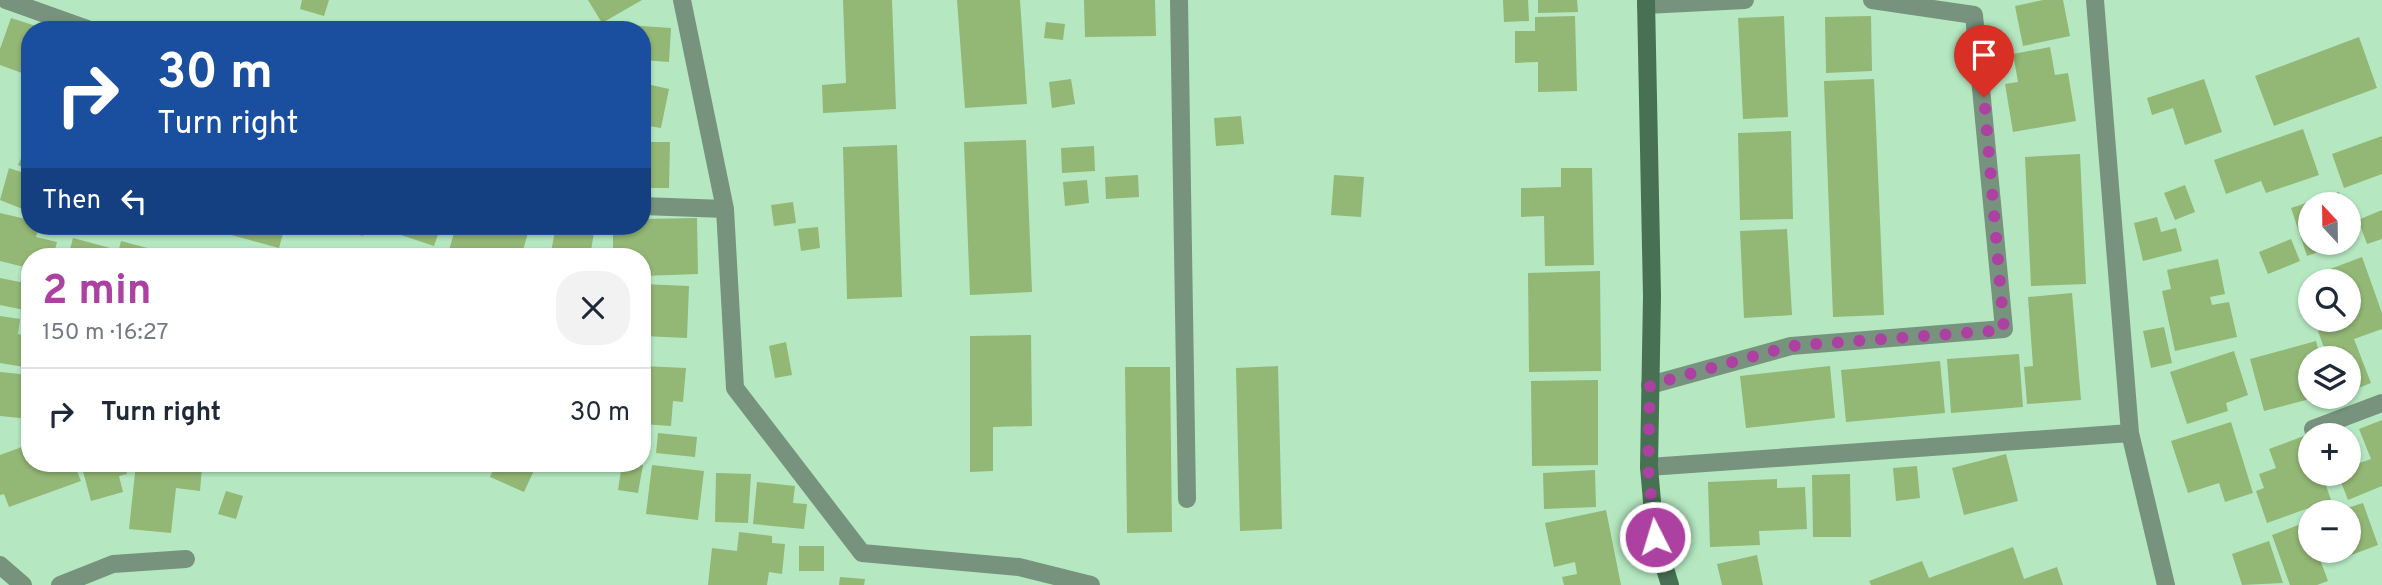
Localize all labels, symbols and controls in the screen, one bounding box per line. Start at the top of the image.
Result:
pin [1954,25,2014,97]
icon: arrive [1965,36,2003,74]
text: 30 m [157,44,273,106]
icon: right [42,49,133,140]
text: Turn right [157,105,299,145]
icon: left [115,182,153,220]
text: Then [42,185,101,218]
north arrow [2298,192,2361,256]
map controls [2298,192,2361,563]
text: 2 min [42,266,152,319]
button: search [2298,269,2361,332]
button: close [556,271,630,345]
text: 150 m · 16:27 [42,319,169,348]
button: layers [2298,346,2361,409]
icon: right [42,395,80,433]
text: Turn right [101,397,221,430]
text: 30 m [570,397,630,430]
button: + [2298,423,2361,486]
position arrow [1618,500,1692,574]
button: − [2298,500,2361,563]

